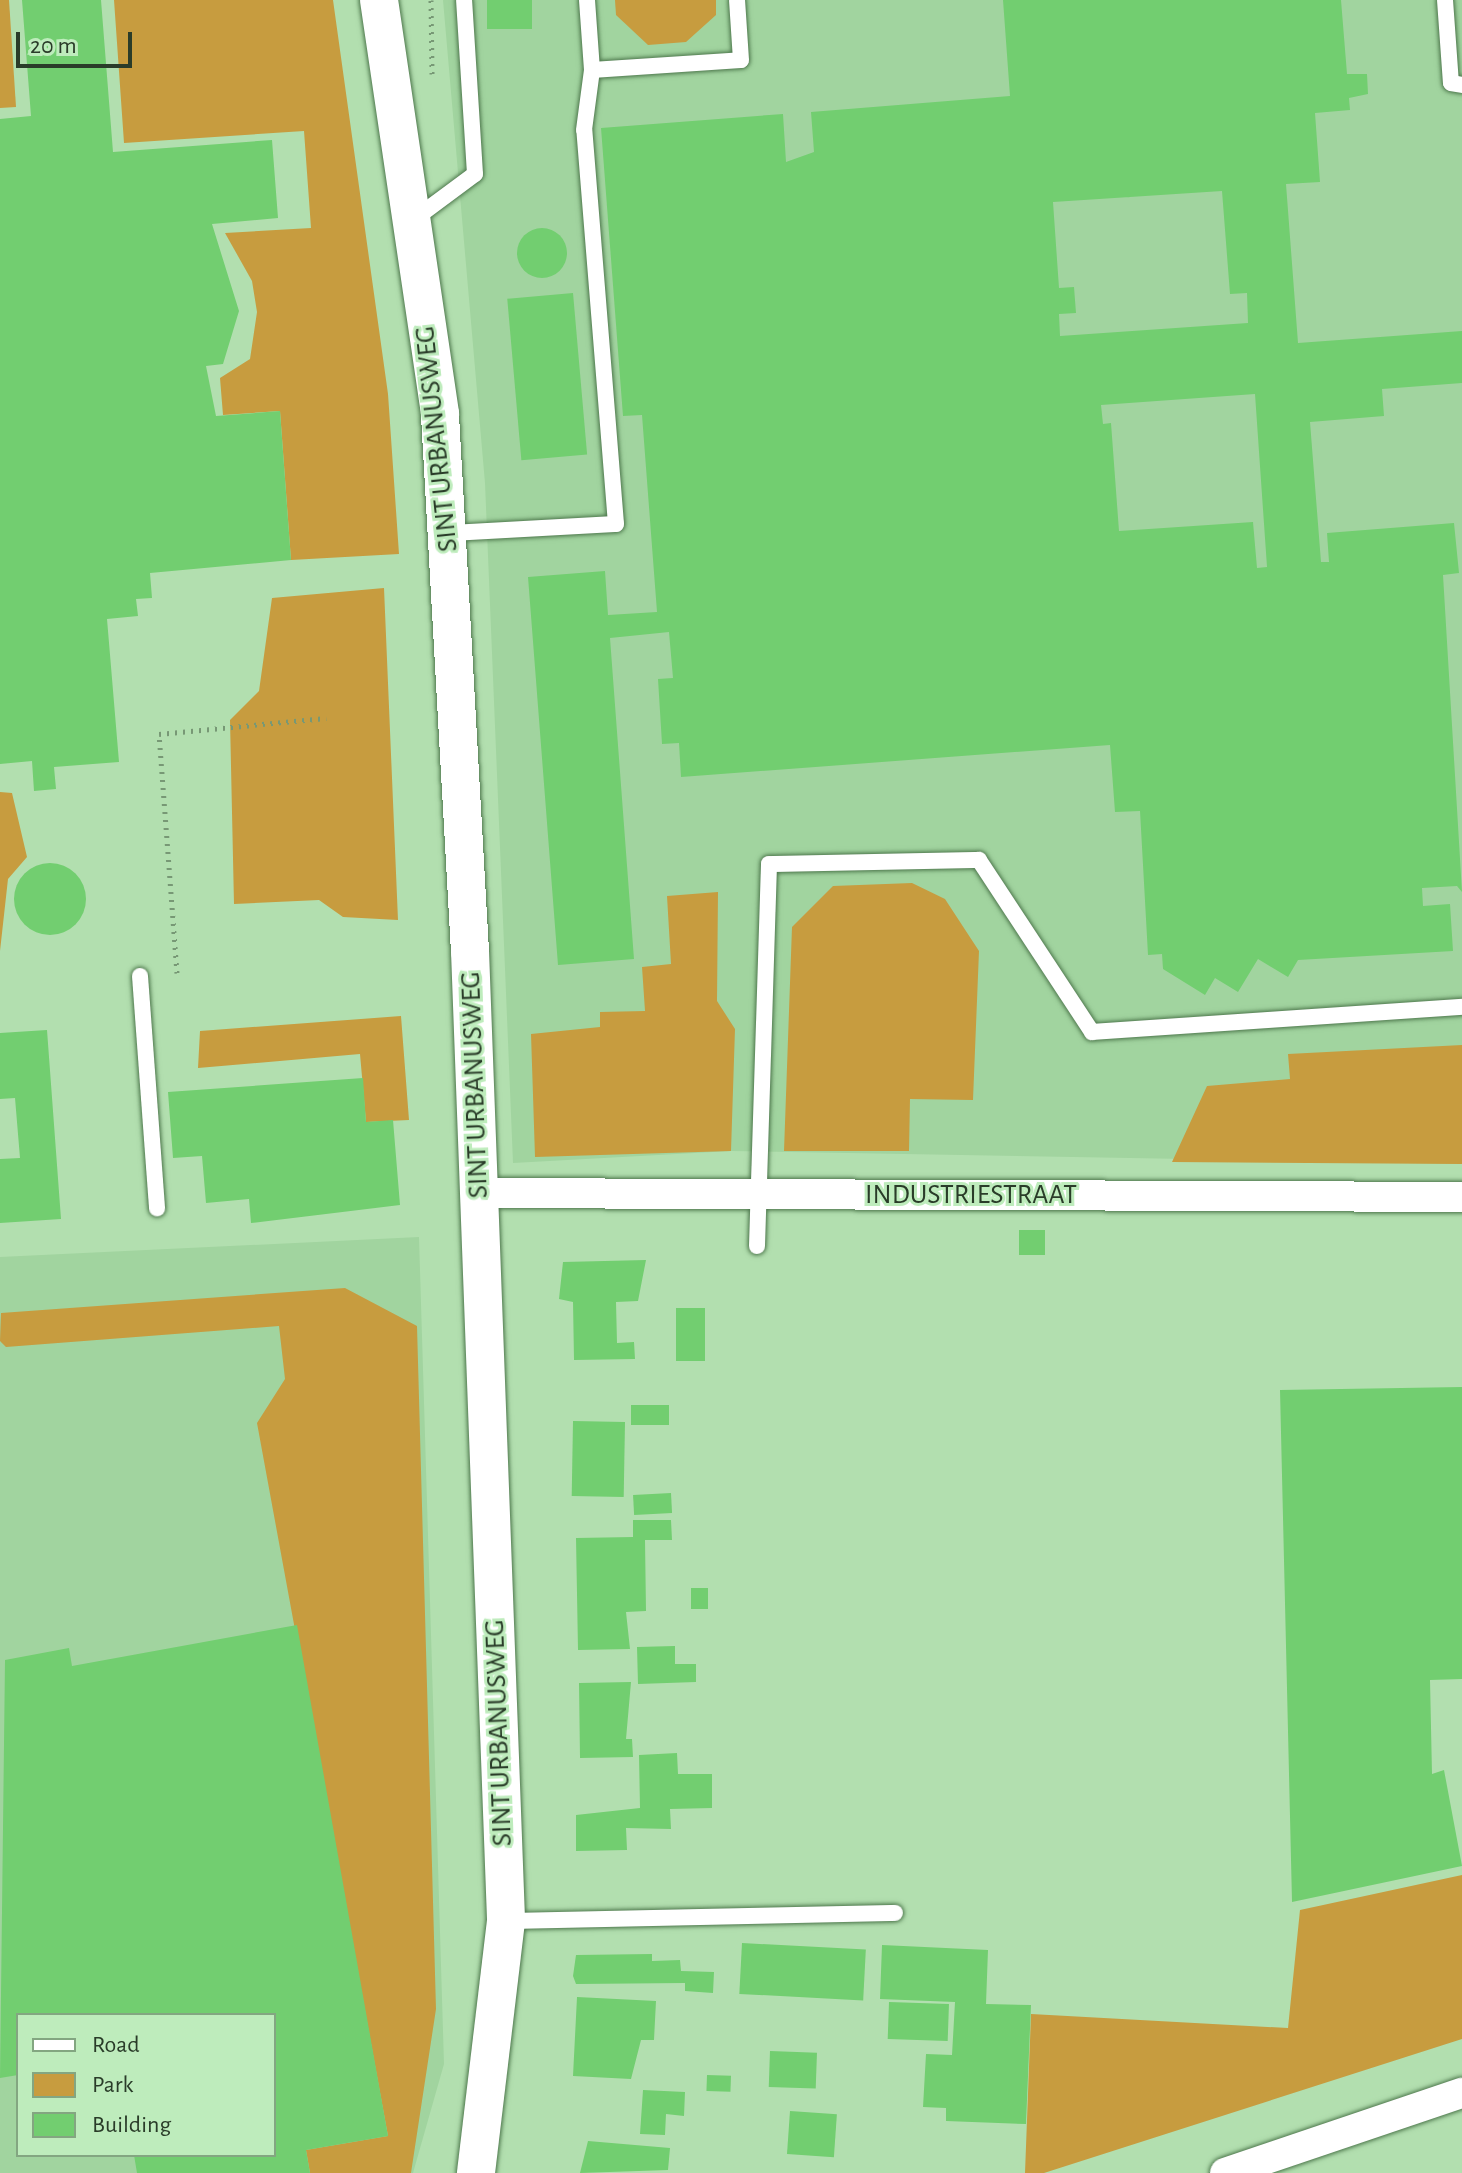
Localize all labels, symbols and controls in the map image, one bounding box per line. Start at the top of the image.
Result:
scale bar [20,16,136,66]
text: 20 m [30,34,77,58]
street label: SINT URBANUSWEG [408,324,466,554]
street label: SINT URBANUSWEG [454,971,496,1199]
street label: INDUSTRIESTRAAT [865,1178,1077,1212]
street label: SINT URBANUSWEG [478,1619,520,1847]
legend [16,2013,276,2157]
text: Road [92,2033,140,2057]
text: Park [92,2073,133,2097]
text: Building [92,2113,171,2137]

